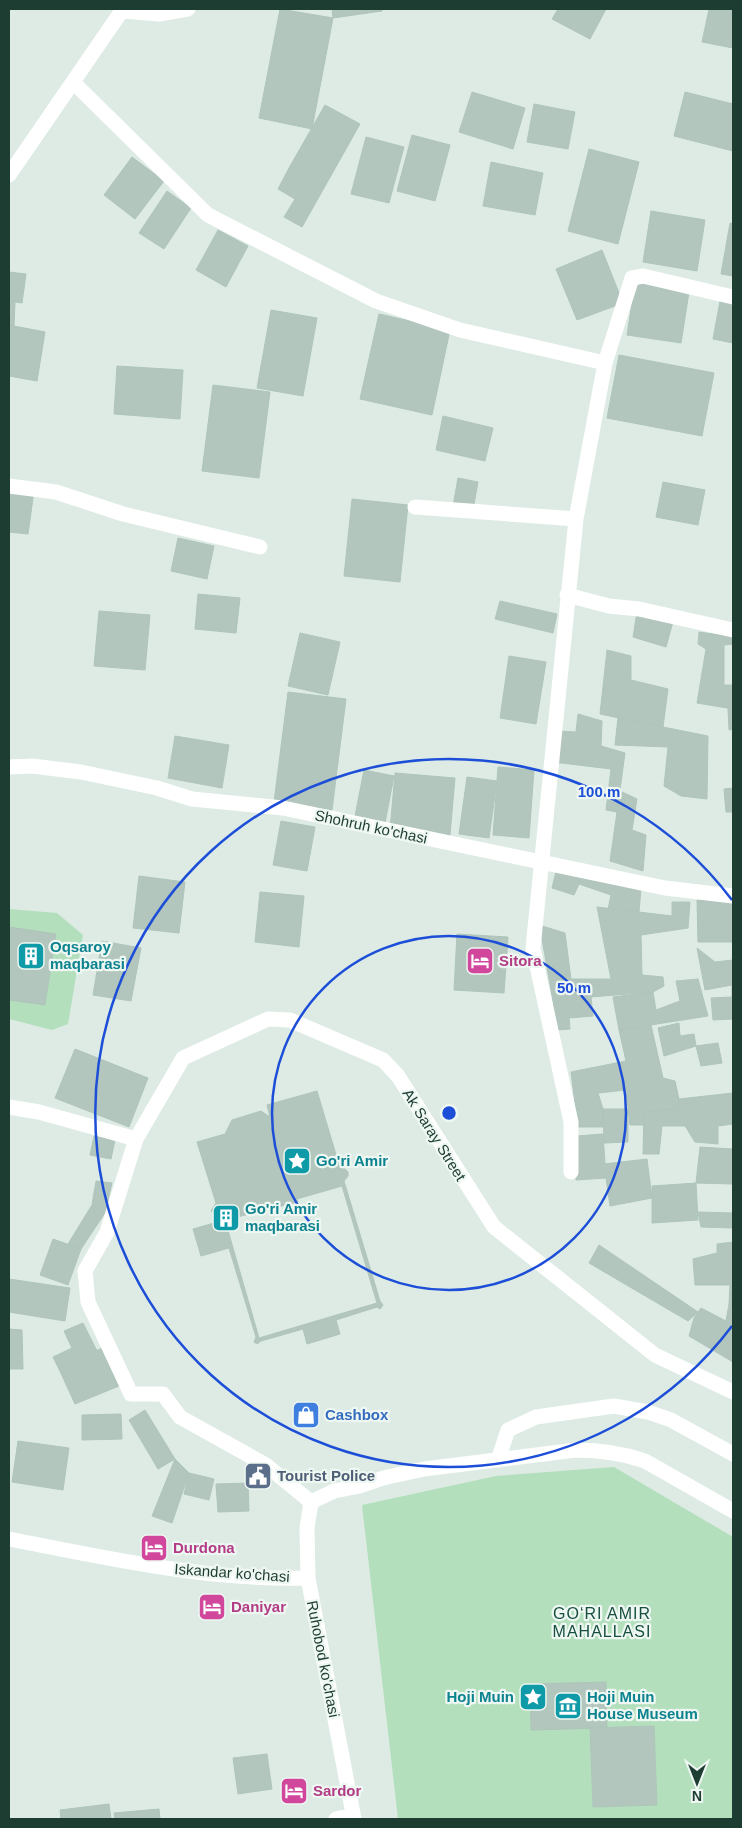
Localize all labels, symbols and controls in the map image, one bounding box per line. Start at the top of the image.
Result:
text: 100 m [578,783,620,800]
street label: Shohruh ko'chasi [313,806,429,847]
place label: Oqsaroy maqbarasi [50,938,125,972]
building icon: Oqsaroy maqbarasi [16,941,46,971]
hotel icon: Sitora [465,946,495,976]
place label: Sitora [499,952,542,969]
text: 50 m [557,979,591,996]
street label: Ak Saray Street [399,1086,470,1184]
centre of rings [440,1104,458,1122]
place icon: Go'ri Amir [282,1146,312,1176]
place label: Go'ri Amir [316,1152,388,1169]
place label: Go'ri Amir maqbarasi [245,1200,320,1234]
building icon: Go'ri Amir maqbarasi [211,1203,241,1233]
shop icon: Cashbox [291,1400,321,1430]
place label: Cashbox [325,1406,389,1423]
public building icon: Tourist Police [243,1461,273,1491]
place label: Tourist Police [277,1467,375,1484]
hotel icon: Durdona [139,1533,169,1563]
place label: Durdona [173,1539,235,1556]
street label: Iskandar ko'chasi [174,1560,290,1585]
hotel icon: Daniyar [197,1592,227,1622]
place label: Daniyar [231,1598,286,1615]
street label: Ruhobod ko'chasi [304,1599,343,1719]
district label: GO‘RI AMIR MAHALLASI [553,1605,651,1640]
place icon: Hoji Muin [518,1682,548,1712]
place label: Hoji Muin [447,1688,514,1705]
place label: Hoji Muin House Museum [587,1688,698,1722]
museum icon: Hoji Muin House Museum [553,1691,583,1721]
north arrow [672,1758,722,1808]
hotel icon: Sardor [279,1776,309,1806]
place label: Sardor [313,1782,362,1799]
text: N [692,1788,702,1804]

